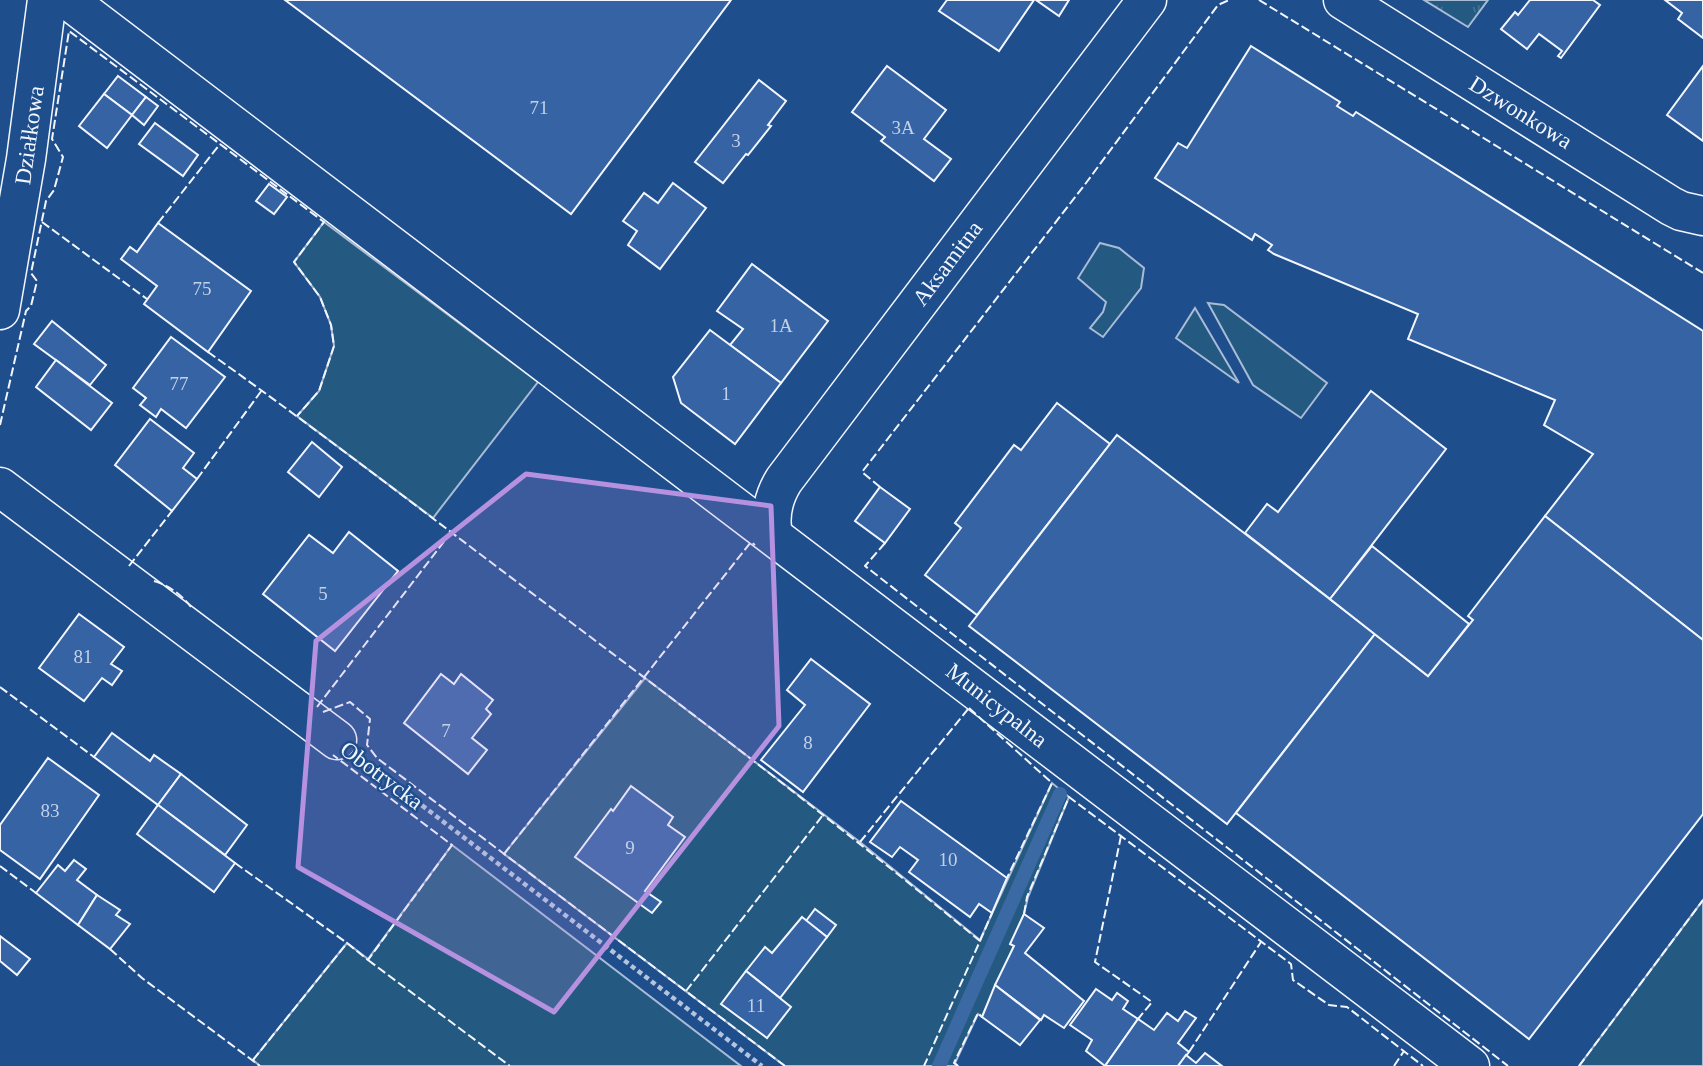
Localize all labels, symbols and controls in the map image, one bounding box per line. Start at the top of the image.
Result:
street label: Dzwonkowa [1465,71,1577,154]
street label: Działkowa [10,84,49,186]
house number: 71 [530,97,549,118]
house number: 3A [891,117,915,138]
house number: 3 [731,130,741,151]
street label: Aksamitna [907,216,987,311]
house number: 75 [193,278,212,299]
house number: 1A [769,315,793,336]
house number: 77 [170,373,189,394]
house number: 1 [721,383,731,404]
house number: 5 [318,583,328,604]
house number: 81 [74,646,93,667]
street label: Municypalna [941,658,1052,753]
house number: 7 [441,720,451,741]
house number: 8 [803,732,813,753]
street label: Obotrycka [335,736,428,815]
house number: 83 [41,800,60,821]
house number: 9 [625,837,635,858]
house number: 10 [939,849,958,870]
house number: 11 [747,995,765,1016]

